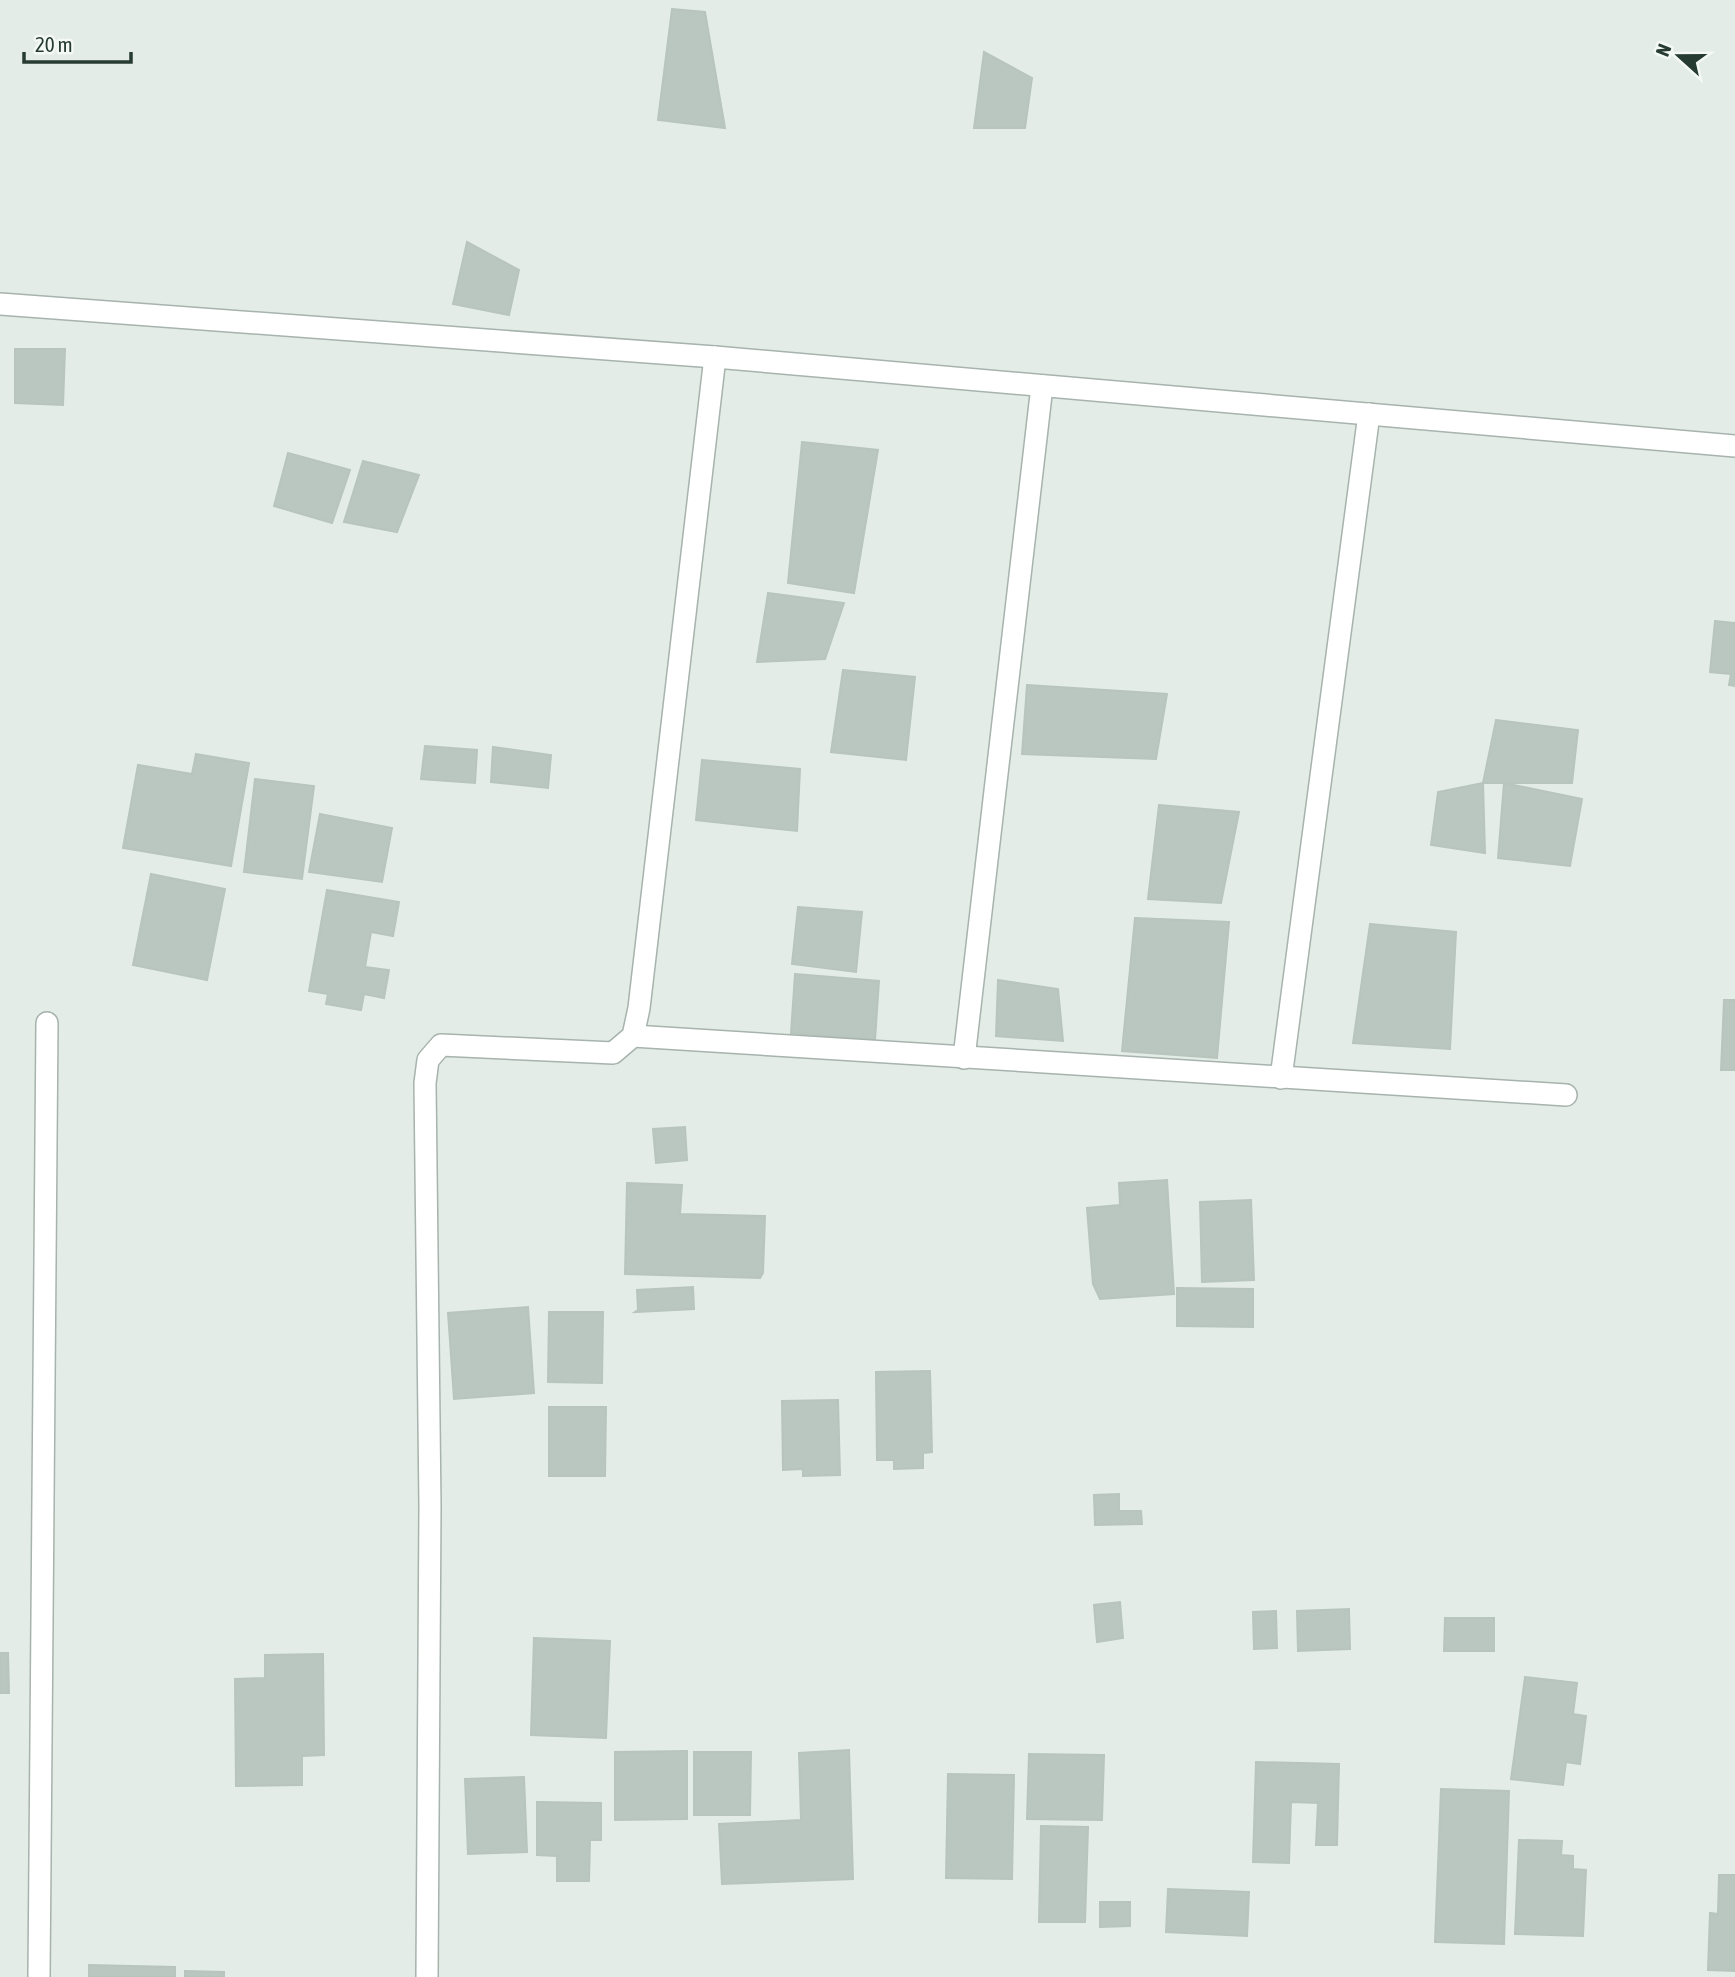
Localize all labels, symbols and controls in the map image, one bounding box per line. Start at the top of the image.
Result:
scale bar [24,21,131,65]
north arrow [1644,21,1714,91]
text: 20 m [35,32,73,56]
text: N [1651,41,1675,59]

